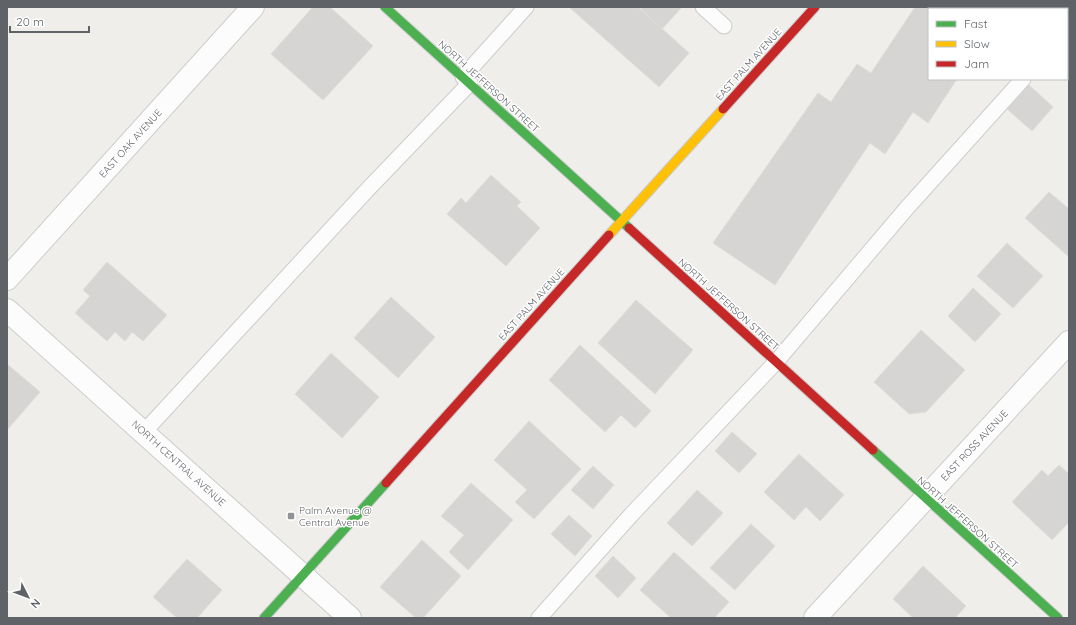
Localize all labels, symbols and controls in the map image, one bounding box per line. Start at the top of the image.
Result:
scale bar [10,8,89,34]
legend [928,8,1068,80]
text: 20 m [16,14,44,29]
text: Fast [964,16,988,31]
street label: EAST PALM AVENUE [712,25,784,103]
text: Slow [964,36,990,51]
street label: NORTH JEFFERSON STREET [435,38,542,135]
text: Jam [964,56,989,71]
street label: EAST OAK AVENUE [96,106,165,180]
street label: NORTH JEFFERSON STREET [675,256,782,353]
street label: EAST PALM AVENUE [495,265,567,343]
street label: EAST ROSS AVENUE [938,407,1011,484]
street label: NORTH CENTRAL AVENUE [129,418,229,509]
street label: NORTH JEFFERSON STREET [914,474,1021,571]
place label: Palm Avenue @ Central Avenue [299,504,372,529]
marker: Palm Avenue @ Central Avenue [286,511,296,521]
north arrow [8,577,48,617]
text: N [28,596,43,611]

